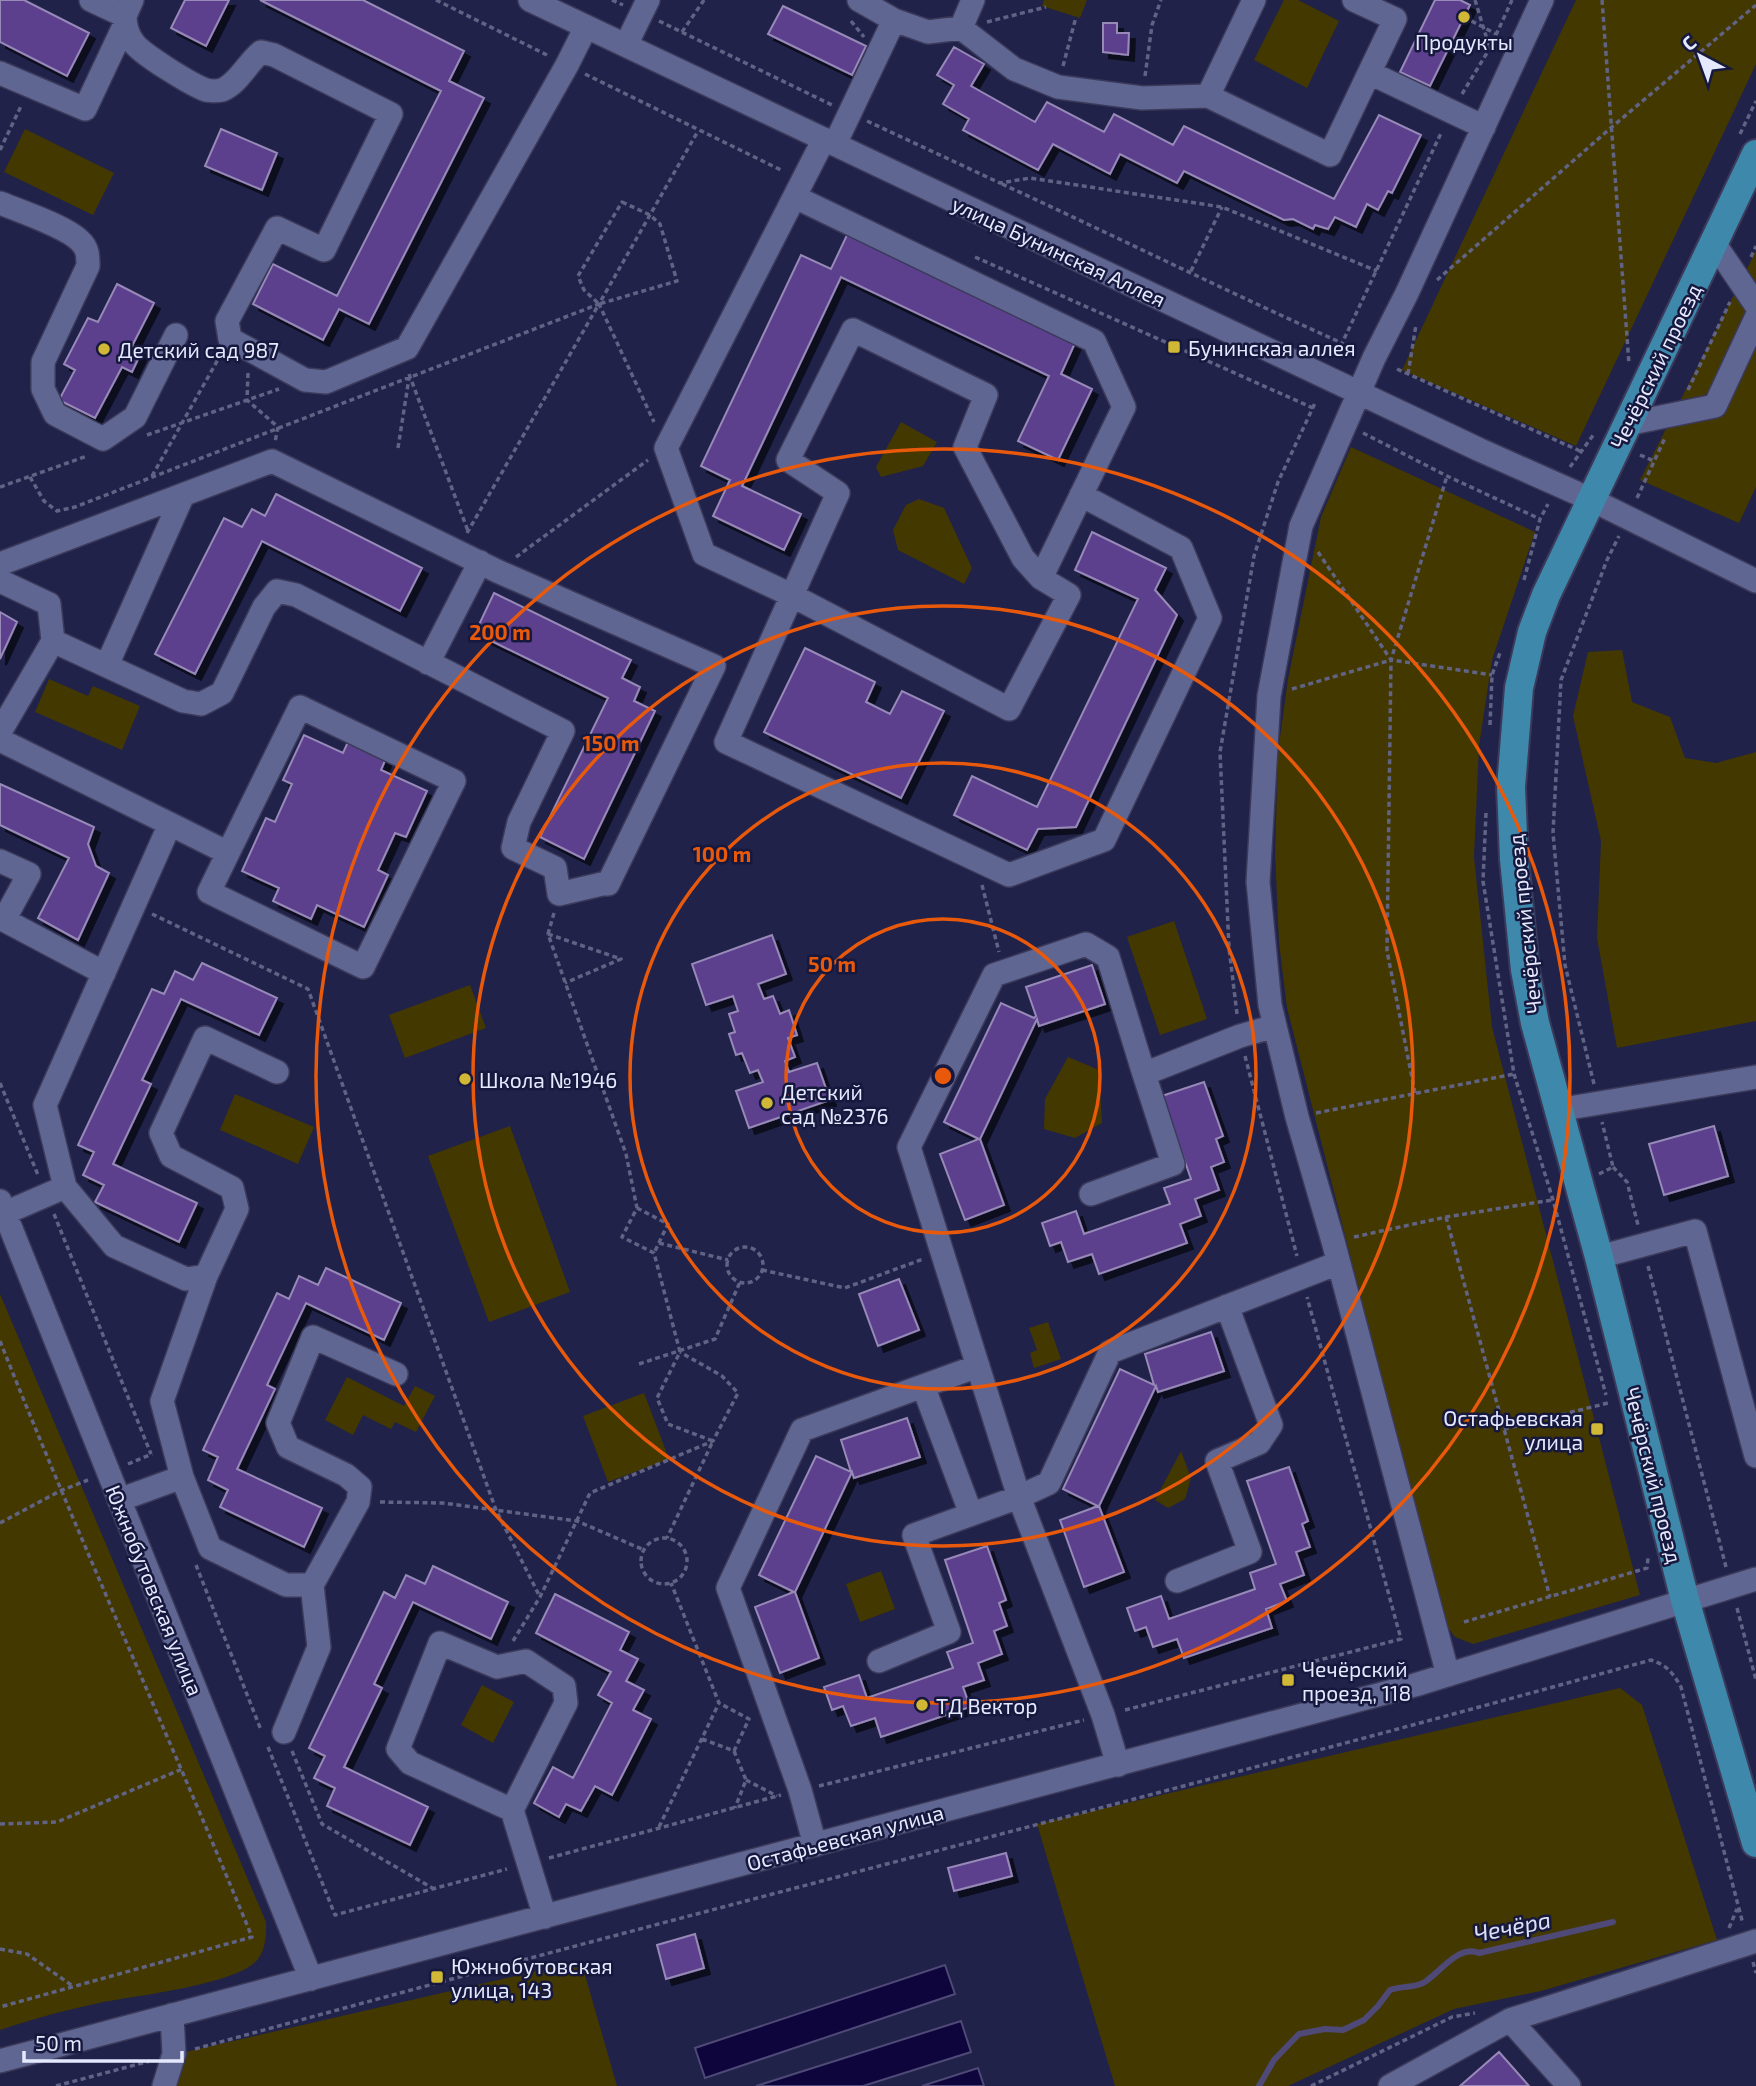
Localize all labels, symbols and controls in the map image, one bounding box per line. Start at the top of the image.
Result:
marker: Продукты [1456,9,1472,25]
north arrow [1665,21,1735,91]
place label: Продукты [1415,29,1513,55]
text: С [1677,30,1700,55]
street label: улица Бунинская Аллея [948,191,1170,312]
street label: Чечёрский проезд [1604,279,1706,453]
place label: Бунинская аллея [1188,335,1356,361]
place label: Детский сад 987 [118,337,279,362]
marker: Бунинская аллея [1166,339,1182,355]
marker: Детский сад 987 [96,341,112,357]
text: 200 m [469,619,531,644]
text: 150 m [583,730,639,755]
street label: Чечёрский проезд [1502,833,1546,1015]
text: 100 m [693,841,751,866]
text: 50 m [808,951,856,976]
centre of rings [931,1064,955,1088]
place label: Школа №1946 [479,1067,617,1092]
marker: Школа №1946 [457,1071,473,1087]
place label: Детский сад №2376 [781,1079,889,1128]
marker: Детский сад №2376 [759,1095,775,1111]
street label: Чечёрский проезд [1620,1384,1688,1566]
place label: Остафьевская улица [1443,1405,1583,1455]
marker: Остафьевская улица [1589,1421,1605,1437]
street label: Южнобутовская улица [100,1481,209,1699]
place label: Чечёрский проезд, 118 [1302,1656,1411,1705]
marker: Чечёрский проезд, 118 [1280,1672,1296,1688]
place label: ТД Вектор [936,1693,1037,1718]
marker: ТД Вектор [914,1697,930,1713]
street label: Остафьевская улица [744,1799,947,1876]
water label: Чечёра [1471,1905,1553,1947]
place label: Южнобутовская улица, 143 [451,1953,613,2003]
marker: Южнобутовская улица, 143 [429,1969,445,1985]
scale bar [24,2020,182,2064]
text: 50 m [35,2030,82,2055]

